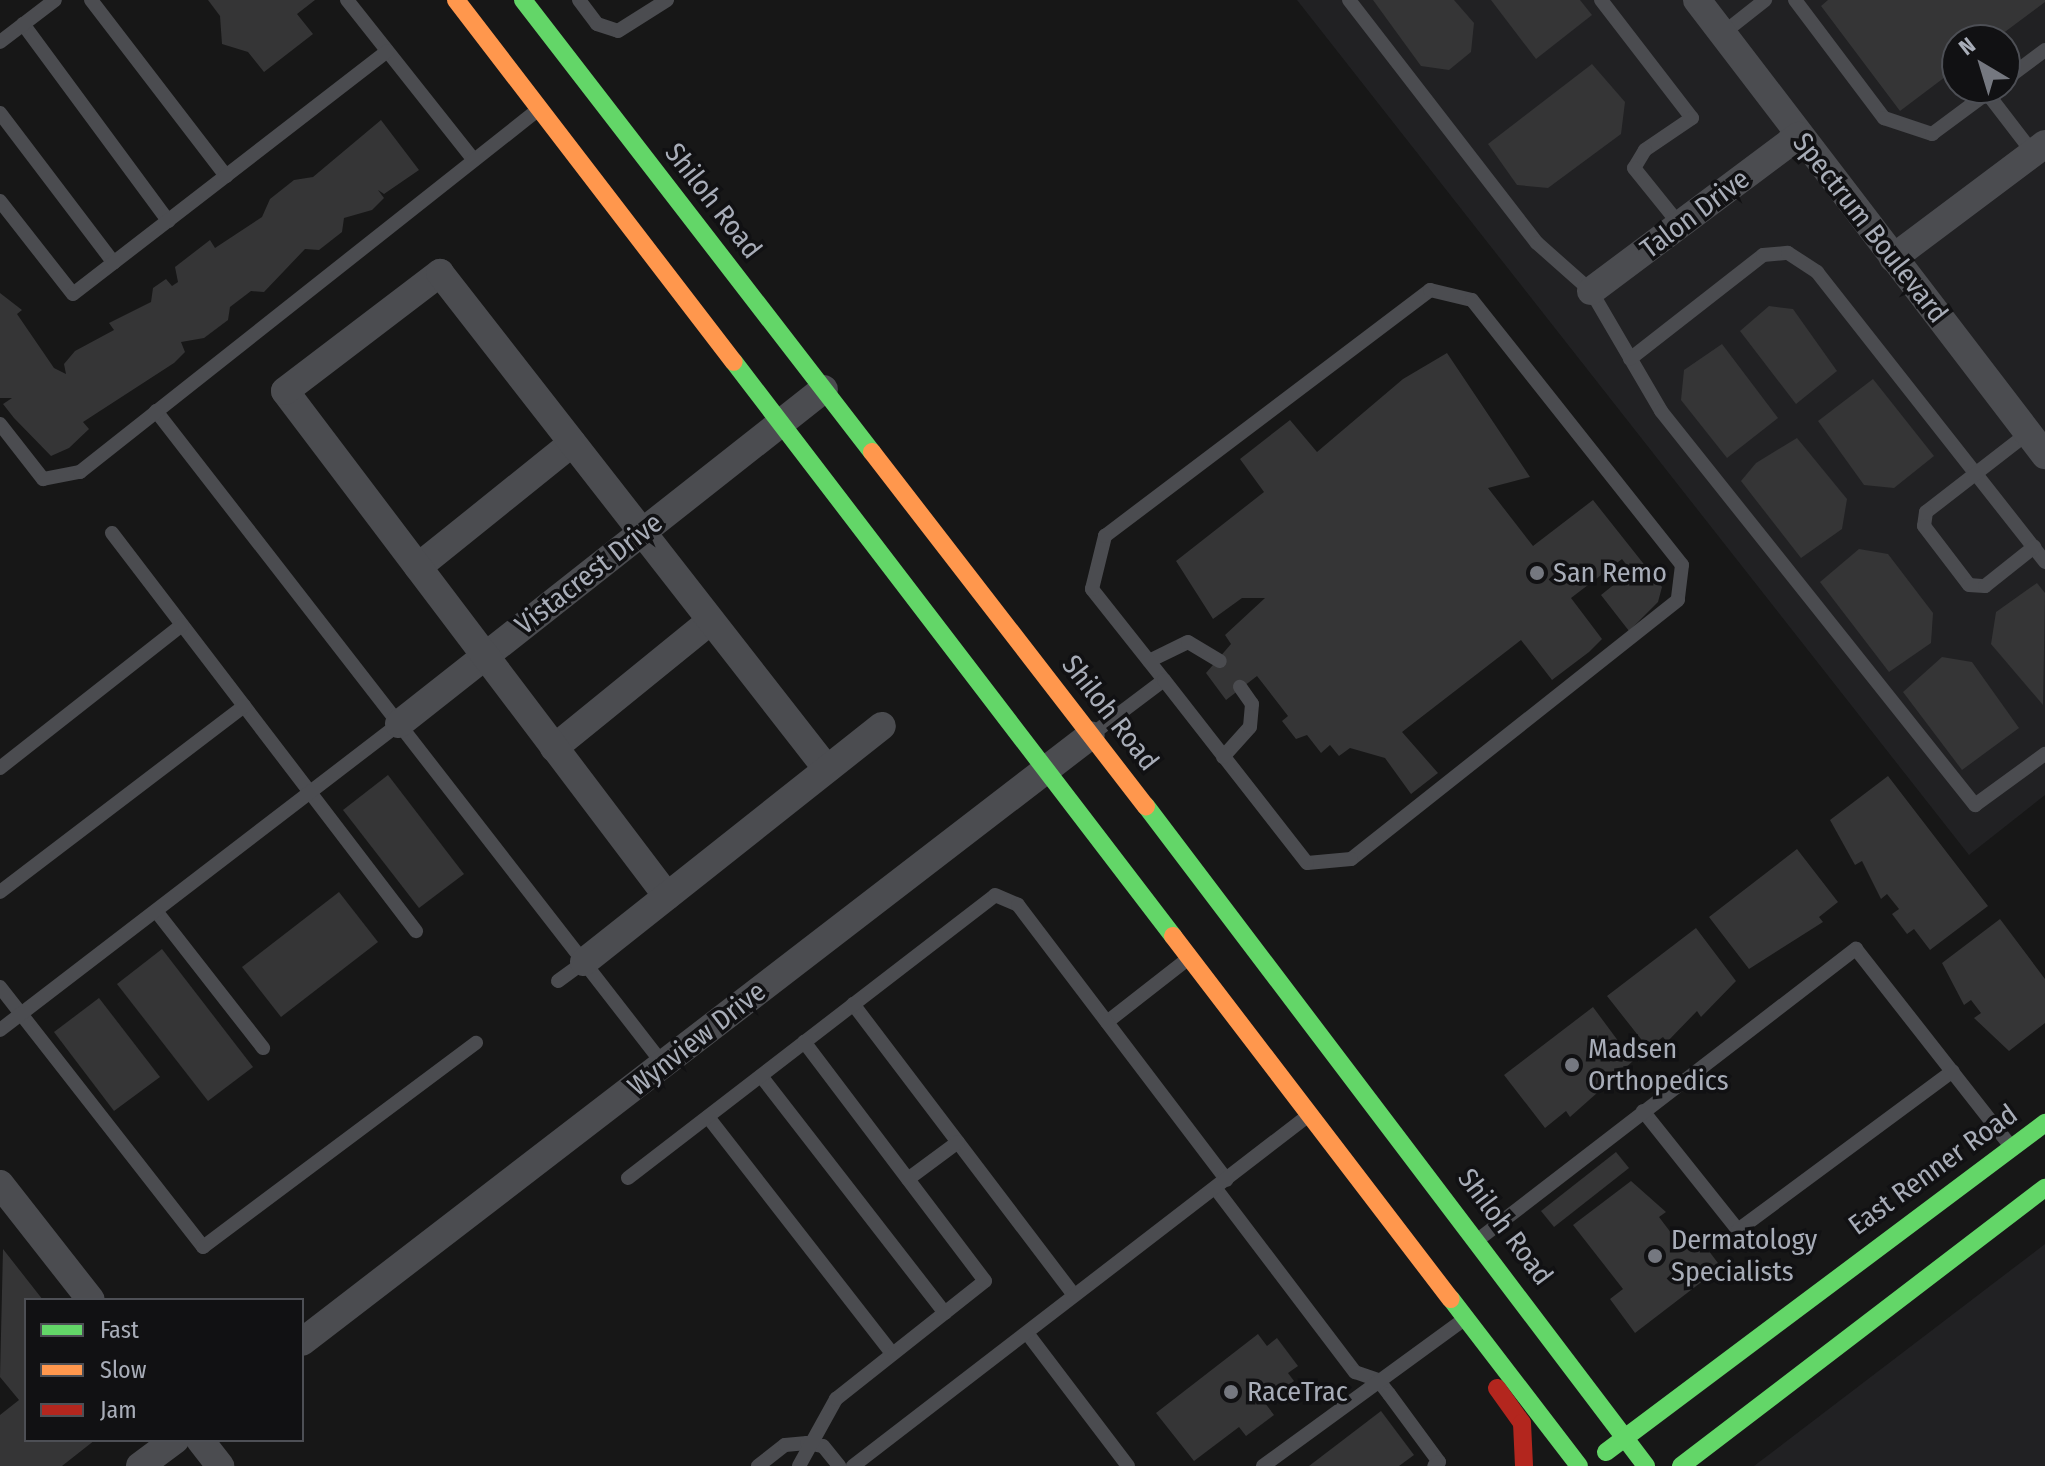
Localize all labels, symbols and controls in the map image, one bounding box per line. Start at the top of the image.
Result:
north arrow [1941,24,2021,104]
text: N [1954,32,1981,61]
street label: Spectrum Boulevard [1785,126,1955,330]
street label: Shiloh Road [658,137,768,265]
street label: Talon Drive [1634,162,1756,266]
street label: Vistacrest Drive [509,506,669,642]
place label: San Remo [1553,556,1667,590]
marker: San Remo [1528,564,1546,582]
street label: Shiloh Road [1055,649,1165,777]
street label: Wynview Drive [621,975,773,1103]
place label: Madsen Orthopedics [1588,1032,1729,1098]
marker: Madsen Orthopedics [1563,1056,1581,1074]
street label: East Renner Road [1842,1098,2024,1242]
street label: Shiloh Road [1450,1162,1560,1292]
place label: Dermatology Specialists [1671,1223,1817,1289]
marker: Dermatology Specialists [1646,1247,1664,1265]
legend [24,1298,304,1442]
text: Fast [100,1316,139,1344]
text: Slow [100,1356,146,1384]
place label: RaceTrac [1247,1375,1348,1409]
marker: RaceTrac [1222,1383,1240,1401]
text: Jam [100,1396,137,1424]

